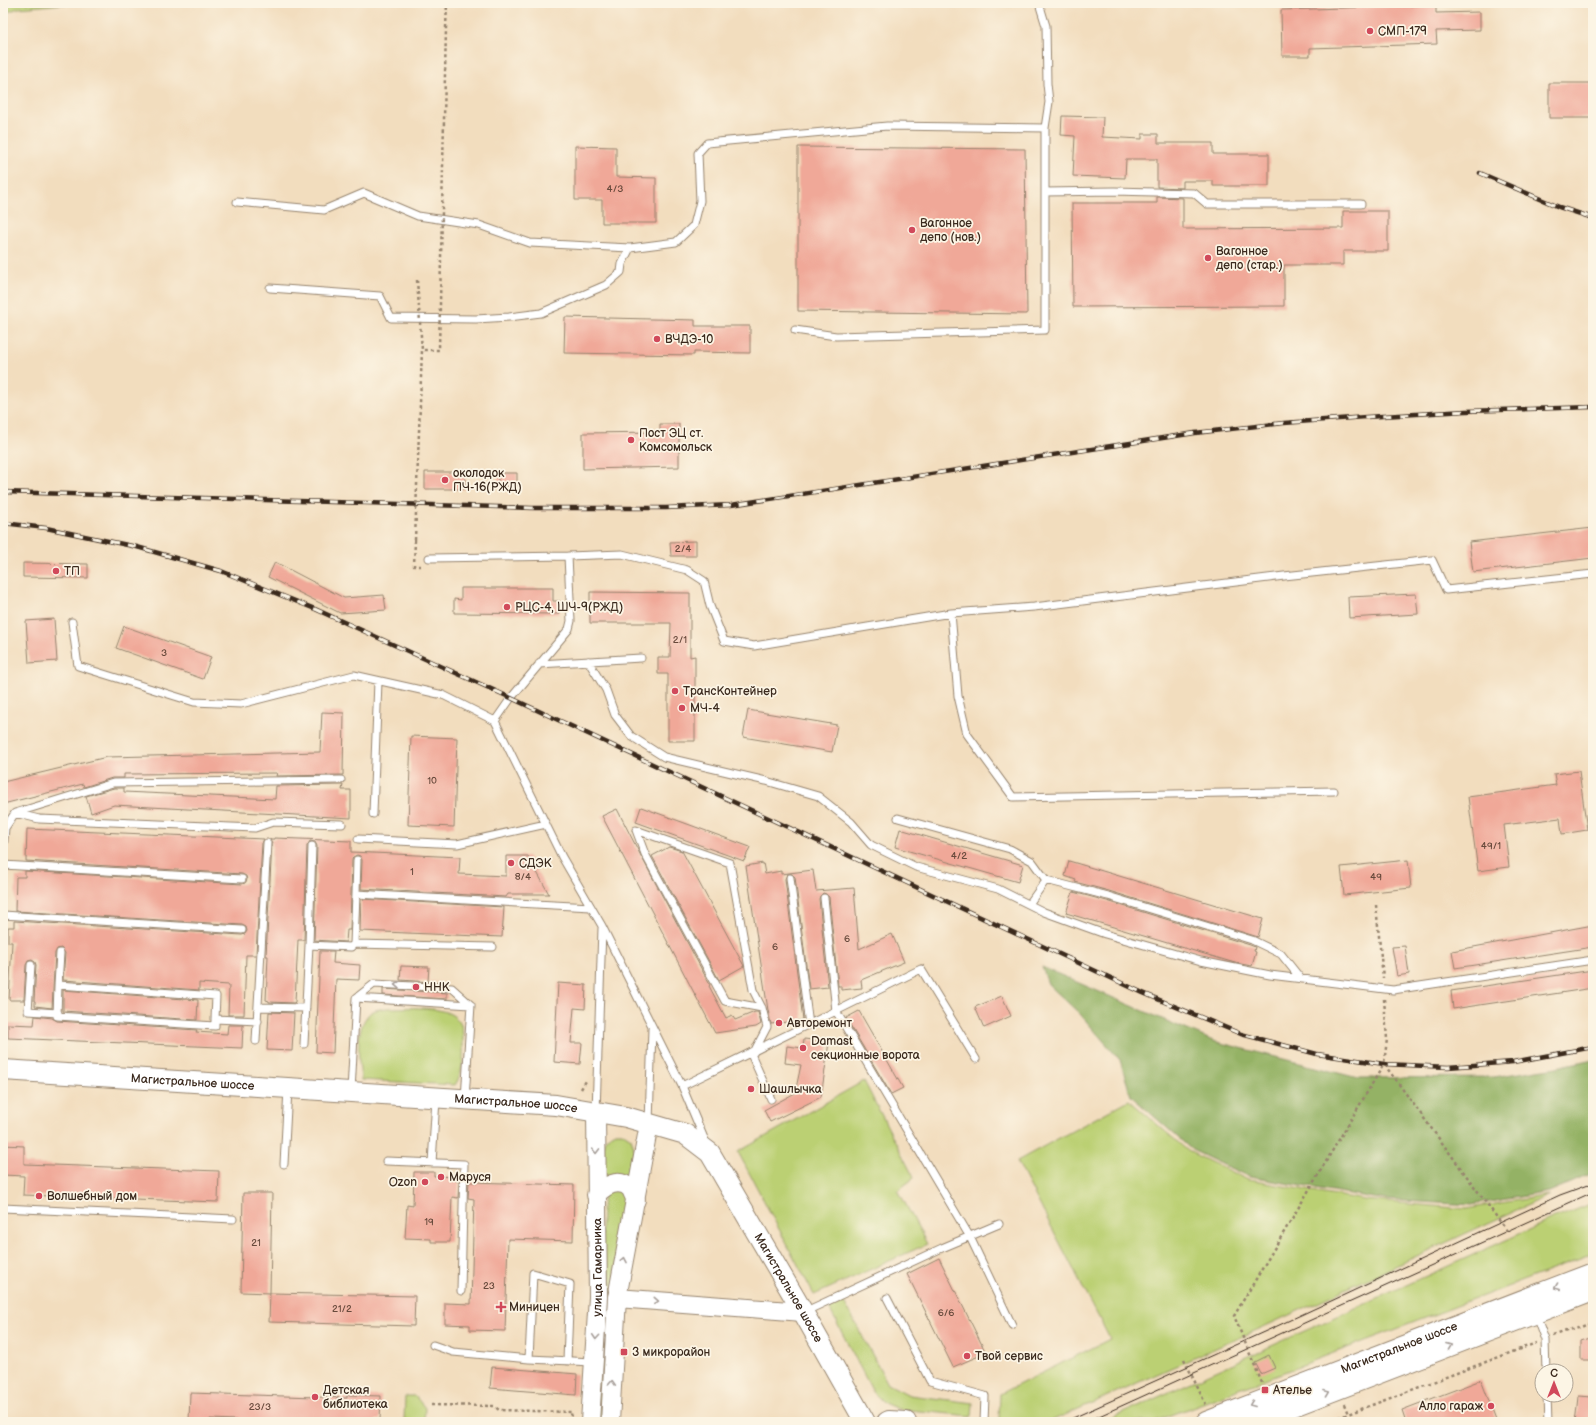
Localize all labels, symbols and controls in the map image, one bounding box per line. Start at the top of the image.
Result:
place label: СМП-179 [1378,24,1427,39]
marker: СМП-179 [1365,26,1375,36]
house number: 4/3 [607,183,623,195]
place label: Вагонное депо (нов.) [920,216,981,245]
marker: Вагонное депо (нов.) [907,225,917,235]
place label: Вагонное депо (стар.) [1216,244,1283,273]
marker: Вагонное депо (стар.) [1203,253,1213,263]
place label: ВЧДЭ-10 [665,332,713,347]
marker: ВЧДЭ-10 [652,334,662,344]
place label: Пост ЭЦ ст. Комсомольск [639,426,713,455]
marker: Пост ЭЦ ст. Комсомольск [626,435,636,445]
place label: околодок ПЧ-16(РЖД) [453,466,522,495]
marker: околодок ПЧ-16(РЖД) [440,475,450,485]
house number: 2/4 [675,543,691,555]
place label: ТП [64,564,80,579]
marker: ТП [51,566,61,576]
place label: РЦС-4, ШЧ-9(РЖД) [515,600,623,615]
marker: РЦС-4, ШЧ-9(РЖД) [502,602,512,612]
house number: 2/1 [673,634,687,646]
house number: 3 [161,647,167,659]
place label: ТрансКонтейнер [683,684,777,699]
marker: ТрансКонтейнер [670,686,680,696]
place label: МЧ-4 [690,701,720,716]
marker: МЧ-4 [677,703,687,713]
house number: 10 [427,775,437,787]
house number: 49/1 [1481,840,1501,852]
house number: 4/2 [951,850,967,862]
place label: СДЭК [519,856,552,871]
marker: СДЭК [506,858,516,868]
house number: 1 [410,866,414,878]
house number: 8/4 [515,871,531,883]
house number: 49 [1370,871,1382,883]
house number: 6 [844,933,850,945]
house number: 6 [772,941,778,953]
one-way arrow [394,980,400,989]
place label: ННК [424,980,450,995]
marker: ННК [411,982,421,992]
place label: Авторемонт [786,1016,853,1031]
marker: Авторемонт [774,1018,784,1028]
place label: Damast секционные ворота [811,1034,920,1063]
marker: Damast секционные ворота [798,1043,808,1053]
street label: Магистральное шоссе [130,1071,255,1093]
place label: Шашлычка [759,1082,822,1097]
marker: Шашлычка [746,1084,756,1094]
street label: Магистральное шоссе [454,1091,579,1116]
one-way arrow [591,1148,600,1154]
place label: Маруся [449,1170,491,1185]
marker: Маруся [436,1172,446,1182]
place label: Ozon [389,1175,417,1190]
marker: Ozon [420,1177,430,1187]
place label: Волшебный дом [47,1189,137,1204]
marker: Волшебный дом [34,1191,44,1201]
house number: 19 [424,1216,434,1228]
street label: улица Гамарника [589,1218,606,1317]
street label: Магистральное шоссе [751,1231,826,1345]
house number: 21 [251,1237,261,1249]
one-way arrow [620,1257,628,1263]
house number: 23 [483,1280,495,1292]
one-way arrow [1553,1283,1560,1291]
one-way arrow [653,1296,659,1305]
place label: Миницен [509,1300,560,1315]
marker: Миницен [496,1302,506,1312]
house number: 21/2 [332,1303,352,1315]
house number: 6/6 [938,1307,954,1319]
street label: Магистральное шоссе [1339,1318,1460,1377]
one-way arrow [591,1334,600,1340]
one-way arrow [1445,1343,1452,1351]
place label: 3 микрорайон [632,1345,710,1360]
marker: 3 микрорайон [619,1347,629,1357]
place label: Твой сервис [975,1349,1043,1364]
marker: Твой сервис [962,1351,972,1361]
north arrow [1534,1363,1574,1403]
text: С [1550,1367,1558,1380]
one-way arrow [607,1380,616,1386]
place label: Детская библиотека [323,1383,388,1412]
place label: Ателье [1272,1383,1312,1398]
marker: Ателье [1260,1385,1270,1395]
one-way arrow [1324,1390,1331,1398]
marker: Детская библиотека [310,1392,320,1402]
place label: Алло гараж [1418,1399,1484,1414]
one-way arrow [1249,1400,1256,1408]
house number: 23/3 [249,1401,271,1413]
marker: Алло гараж [1486,1401,1496,1411]

